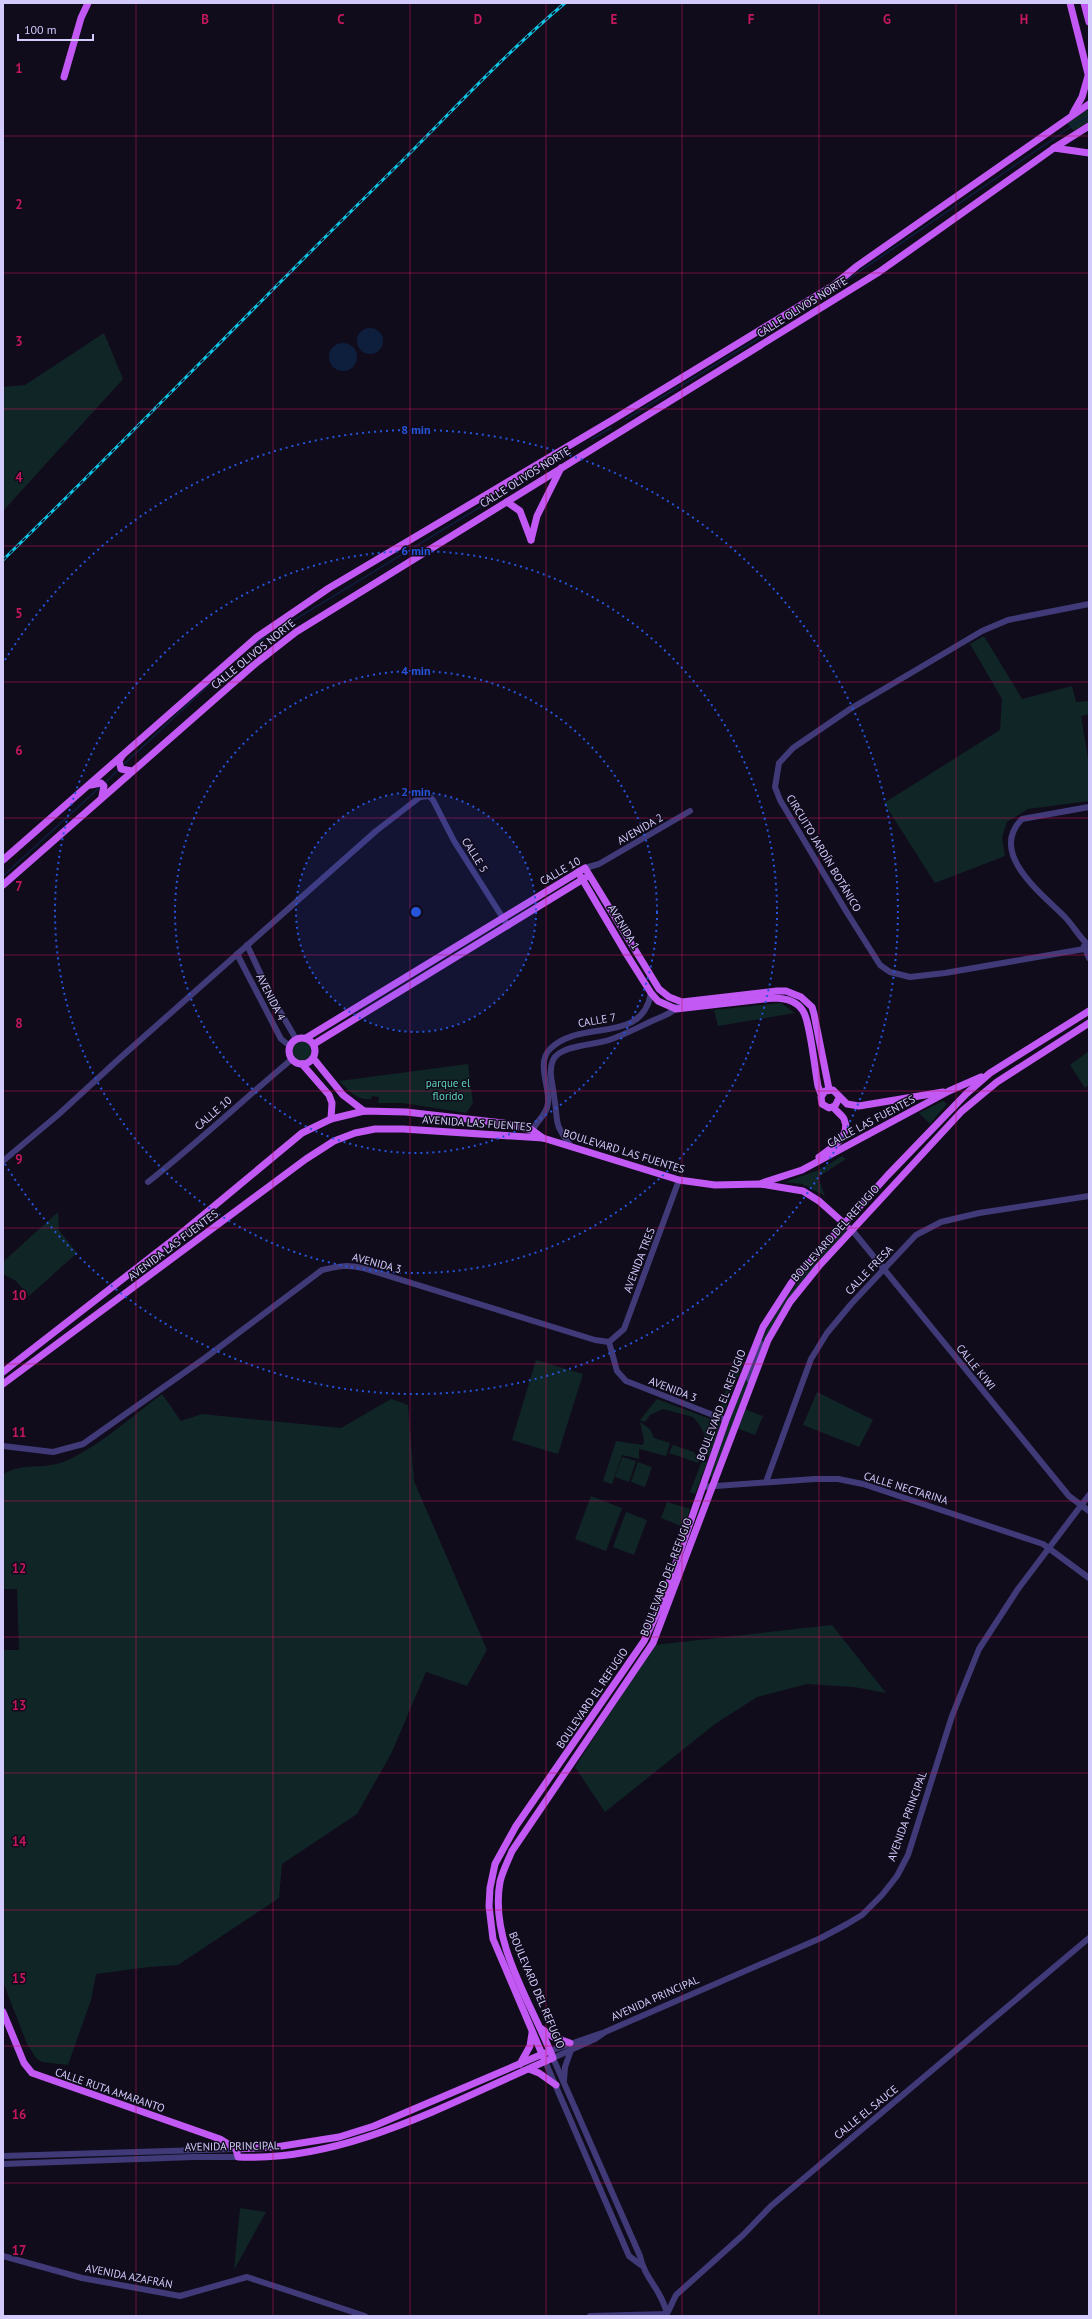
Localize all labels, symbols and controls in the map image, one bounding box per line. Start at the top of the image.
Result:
text: B [201,11,209,28]
text: C [337,11,345,28]
text: D [474,11,482,28]
text: E [611,11,618,28]
text: F [748,11,755,28]
text: G [883,11,891,28]
text: H [1020,11,1028,28]
scale bar [18,16,93,42]
text: 100 m [24,22,57,37]
text: 1 [15,60,23,77]
text: 2 [15,196,23,213]
street label: CALLE OLIVOS NORTE [754,273,850,341]
text: 3 [15,333,23,350]
text: 8 min [401,422,431,437]
street label: CALLE OLIVOS NORTE [477,443,573,511]
text: 4 [15,469,23,486]
text: 6 min [401,543,431,558]
text: 5 [15,605,23,622]
street label: CALLE OLIVOS NORTE [208,616,298,692]
text: 4 min [401,663,431,678]
text: 6 [15,742,23,759]
text: 2 min [401,784,431,799]
street label: CIRCUITO JARDÍN BOTÁNICO [783,792,865,914]
street label: AVENIDA 2 [615,810,665,848]
street label: CALLE 5 [459,835,491,875]
street label: CALLE 10 [537,854,583,888]
text: 7 [15,878,23,895]
street label: AVENIDA 1 [605,902,643,952]
centre of rings [409,905,423,919]
street label: AVENIDA 4 [253,971,289,1023]
street label: CALLE 7 [577,1010,617,1030]
text: 8 [15,1015,23,1032]
park label: parque el florido [426,1076,471,1103]
street label: CALLE LAS FUENTES [825,1092,917,1150]
street label: CALLE 10 [192,1093,234,1133]
street label: AVENIDA LAS FUENTES [422,1112,532,1134]
street label: BOULEVARD LAS FUENTES [561,1126,687,1176]
text: 9 [15,1151,23,1168]
street label: BOULEVARD DEL REFUGIO [788,1182,882,1284]
street label: AVENIDA LAS FUENTES [125,1206,221,1284]
street label: AVENIDA TRES [620,1225,658,1295]
street label: CALLE FRESA [842,1242,896,1298]
street label: AVENIDA 3 [351,1250,403,1276]
text: 10 [12,1287,26,1304]
street label: CALLE KIWI [953,1341,999,1393]
street label: BOULEVARD EL REFUGIO [693,1347,749,1463]
street label: AVENIDA 3 [647,1373,699,1405]
text: 11 [12,1424,26,1441]
street label: CALLE NECTARINA [862,1469,950,1508]
street label: BOULEVARD DEL REFUGIO [637,1516,695,1638]
text: 12 [12,1560,26,1577]
street label: BOULEVARD EL REFUGIO [553,1645,631,1751]
text: 13 [12,1697,26,1714]
street label: AVENIDA PRINCIPAL [884,1769,930,1863]
text: 14 [12,1833,27,1850]
street label: BOULEVARD DEL REFUGIO [506,1929,568,2051]
text: 15 [12,1970,26,1987]
street label: AVENIDA PRINCIPAL [609,1972,701,2024]
street label: CALLE RUTA AMARANTO [53,2065,167,2115]
street label: CALLE EL SAUCE [831,2082,901,2142]
text: 16 [12,2106,26,2123]
street label: AVENIDA PRINCIPAL [184,2138,280,2154]
text: 17 [12,2242,26,2259]
street label: AVENIDA AZAFRÁN [84,2261,174,2291]

